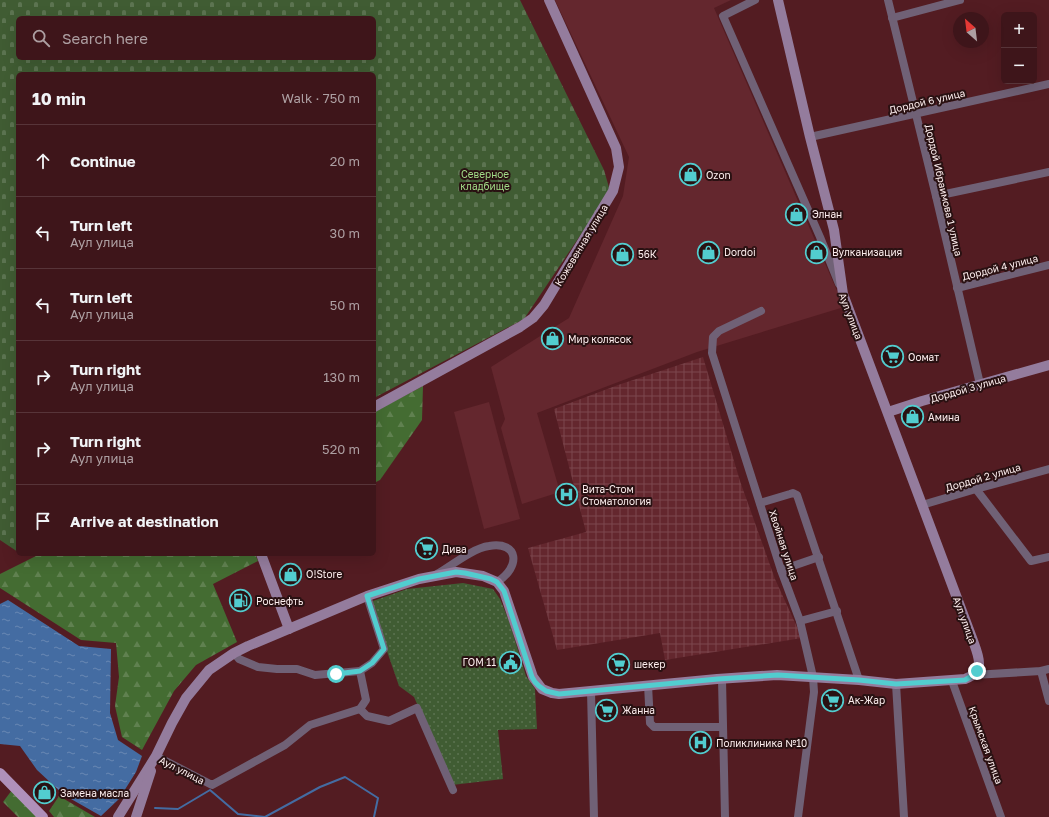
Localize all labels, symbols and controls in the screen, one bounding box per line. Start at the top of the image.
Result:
north arrow [953,12,989,48]
map controls [1001,12,1037,84]
button: + [1001,12,1037,48]
search box [16,16,376,60]
icon: search [30,27,52,49]
text: Search here [62,29,148,47]
button: − [1001,48,1037,84]
street label: Дордой 6 улица [888,86,966,116]
text: 10 min [32,88,86,109]
text: Walk · 750 m [282,90,360,106]
street label: Дордой Ибраимова 1 улица [923,123,965,257]
icon: ahead [32,150,54,172]
text: Continue [70,152,136,170]
text: 20 m [330,153,360,169]
shop icon: Ozon [677,162,703,188]
park label: Северное кладбище [460,168,510,192]
place label: Ozon [706,169,731,181]
shop icon: Элнан [783,201,809,227]
street label: Кожевенная улица [552,202,610,288]
place label: Элнан [812,208,842,220]
text: Turn left [70,216,132,234]
icon: left [32,222,54,244]
text: 30 m [330,225,360,241]
text: Аул улица [70,234,134,250]
shop icon: Dordoi [696,239,722,265]
shop icon: Вулканизация [803,239,829,265]
shop icon: 56К [610,241,636,267]
place label: Dordoi [724,246,756,258]
place label: Вулканизация [832,246,902,258]
place label: 56К [638,248,657,260]
street label: Дордой 4 улица [961,252,1039,282]
text: Turn left [70,288,132,306]
street label: Аул улица [837,291,865,341]
icon: left [32,294,54,316]
text: 50 m [330,297,360,313]
text: Аул улица [70,306,134,322]
shop icon: Мир колясок [539,326,565,352]
place label: Мир колясок [568,333,632,345]
supermarket icon: Оомат [880,344,906,370]
place label: Оомат [908,351,939,363]
text: Turn right [70,360,141,378]
icon: right [32,366,54,388]
text: 130 m [323,369,360,385]
street label: Дордой 3 улица [929,372,1007,404]
text: Аул улица [70,378,134,394]
shop icon: Амина [900,404,926,430]
place label: Амина [928,411,960,423]
text: Turn right [70,432,141,450]
icon: right [32,438,54,460]
text: 520 m [322,441,360,457]
text: Аул улица [70,450,134,466]
street label: Дордой 2 улица [944,461,1022,493]
hospital icon: Вита-Стом Стоматология [553,482,579,508]
place label: Вита-Стом Стоматология [582,483,651,507]
street label: Хвойная улица [767,508,801,582]
icon: arrive [32,510,54,532]
text: Arrive at destination [70,512,219,530]
supermarket icon: Дива [413,536,439,562]
place label: Дива [442,543,467,555]
shop icon: O!Store [277,561,303,587]
place label: O!Store [306,568,342,580]
fuel station icon: Роснефть [227,588,253,614]
place label: Роснефть [256,595,303,607]
street label: Аул улица [951,595,979,645]
public building icon: ГОМ 11 [498,649,524,675]
supermarket icon: шекер [605,651,631,677]
place label: ГОМ 11 [462,656,496,668]
place label: шекер [634,658,665,670]
route end [968,662,986,680]
route start [327,665,345,683]
supermarket icon: Ак-Жар [819,687,845,713]
place label: Ак-Жар [848,694,885,706]
supermarket icon: Жанна [594,697,620,723]
place label: Жанна [622,704,655,716]
street label: Крымская улица [966,704,1006,786]
hospital icon: Поликлиника №10 [688,730,714,756]
place label: Поликлиника №10 [716,737,807,749]
street label: Аул улица [157,753,207,787]
shop icon: Замена масла [32,780,58,806]
place label: Замена масла [60,787,129,799]

